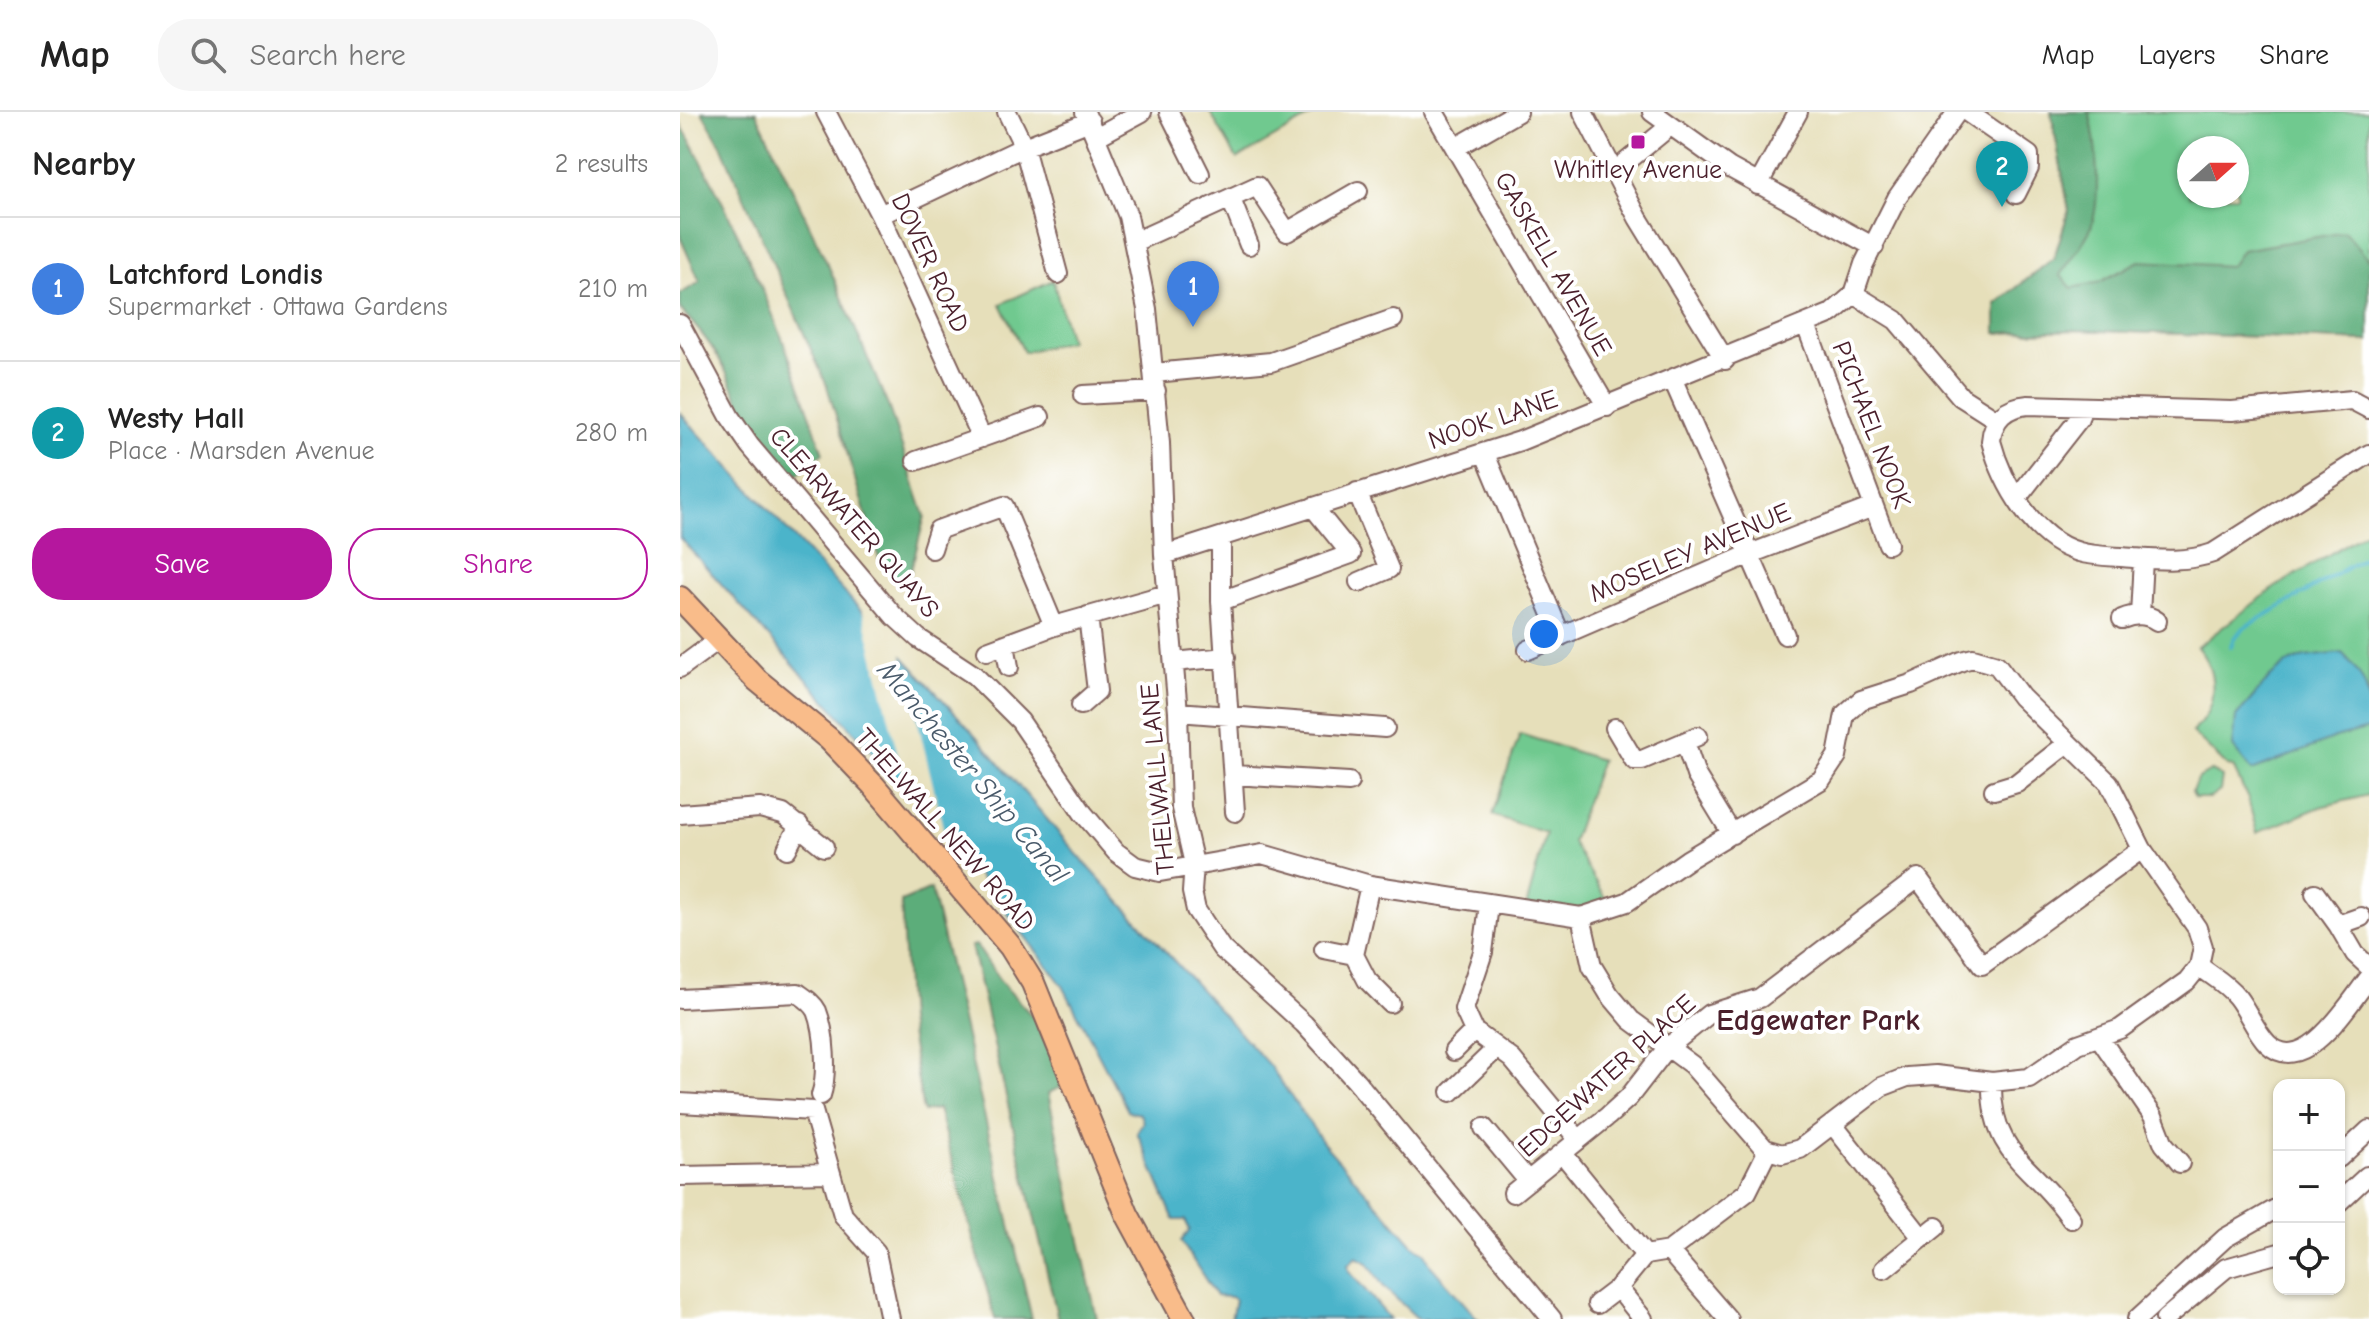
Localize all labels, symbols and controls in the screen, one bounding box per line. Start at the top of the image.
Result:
search box [158,19,718,91]
text: Map [40,33,110,77]
icon: search [186,33,230,77]
text: Search here [250,38,406,73]
text: Map [2042,39,2095,71]
text: Layers [2139,39,2215,71]
text: Share [2259,39,2329,71]
marker: Whitley Avenue [1629,133,1647,151]
north arrow [2177,136,2249,208]
pin: 2 [1976,141,2028,207]
text: Nearby [32,144,135,184]
text: 2 results [555,149,648,179]
place label: Whitley Avenue [1554,155,1722,185]
street label: GASKELL AVENUE [1488,167,1618,361]
street label: DOVER ROAD [885,189,975,337]
text: Latchford Londis [108,257,323,292]
pin: 1 [1167,261,1219,327]
text: 1 [53,274,63,304]
text: 210 m [578,274,648,304]
text: Supermarket · Ottawa Gardens [108,292,447,322]
street label: PICHAEL NOOK [1825,337,1917,513]
street label: NOOK LANE [1424,384,1562,456]
text: Westy Hall [108,401,245,436]
text: 2 [52,418,64,448]
text: 280 m [575,418,648,448]
street label: CLEARWATER QUAYS [763,422,945,624]
text: Place · Marsden Avenue [108,436,374,466]
street label: MOSELEY AVENUE [1585,497,1795,609]
button: Save [32,528,332,600]
button: Share [348,528,648,600]
your location [1524,614,1564,654]
water label: Manchester Ship Canal [870,654,1076,890]
street label: THELWALL LANE [1135,682,1181,876]
street label: THELWALL NEW ROAD [849,723,1041,937]
street label: EDGEWATER PLACE [1512,988,1702,1164]
district label: Edgewater Park [1716,1003,1920,1038]
map controls [2273,1079,2345,1295]
button: + [2273,1079,2345,1151]
button: − [2273,1151,2345,1223]
button: locate [2273,1223,2345,1295]

